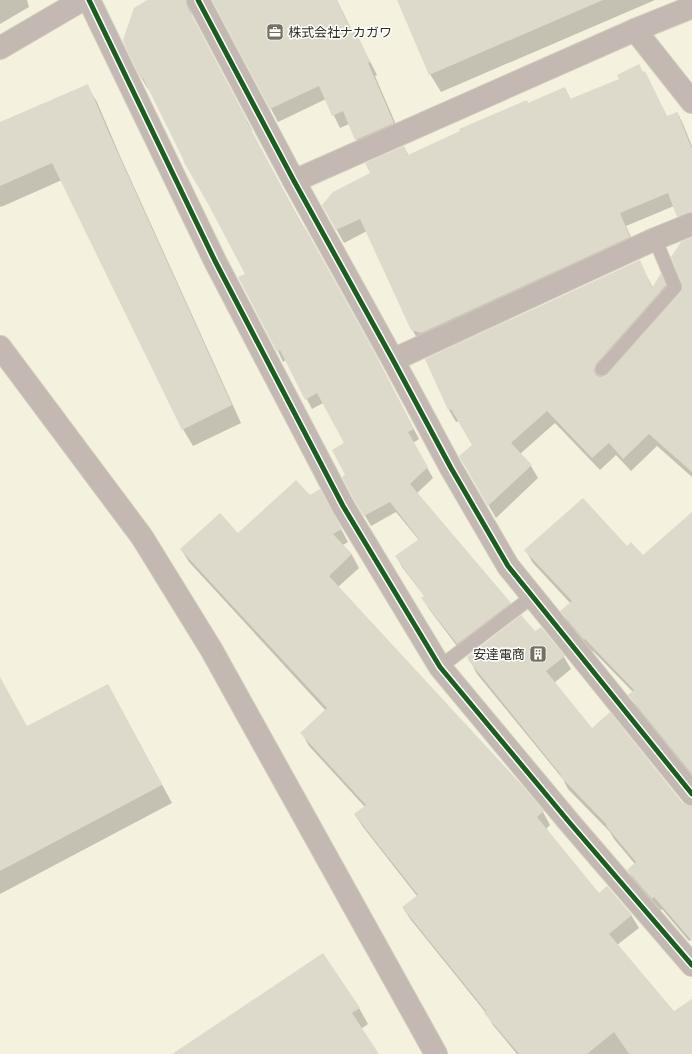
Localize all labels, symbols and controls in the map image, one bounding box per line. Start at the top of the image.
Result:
office icon: 株式会社ナカガワ [265,22,285,42]
place label: 株式会社ナカガワ [288,24,392,41]
building icon: 安達電商 [528,644,548,664]
place label: 安達電商 [473,646,525,663]

